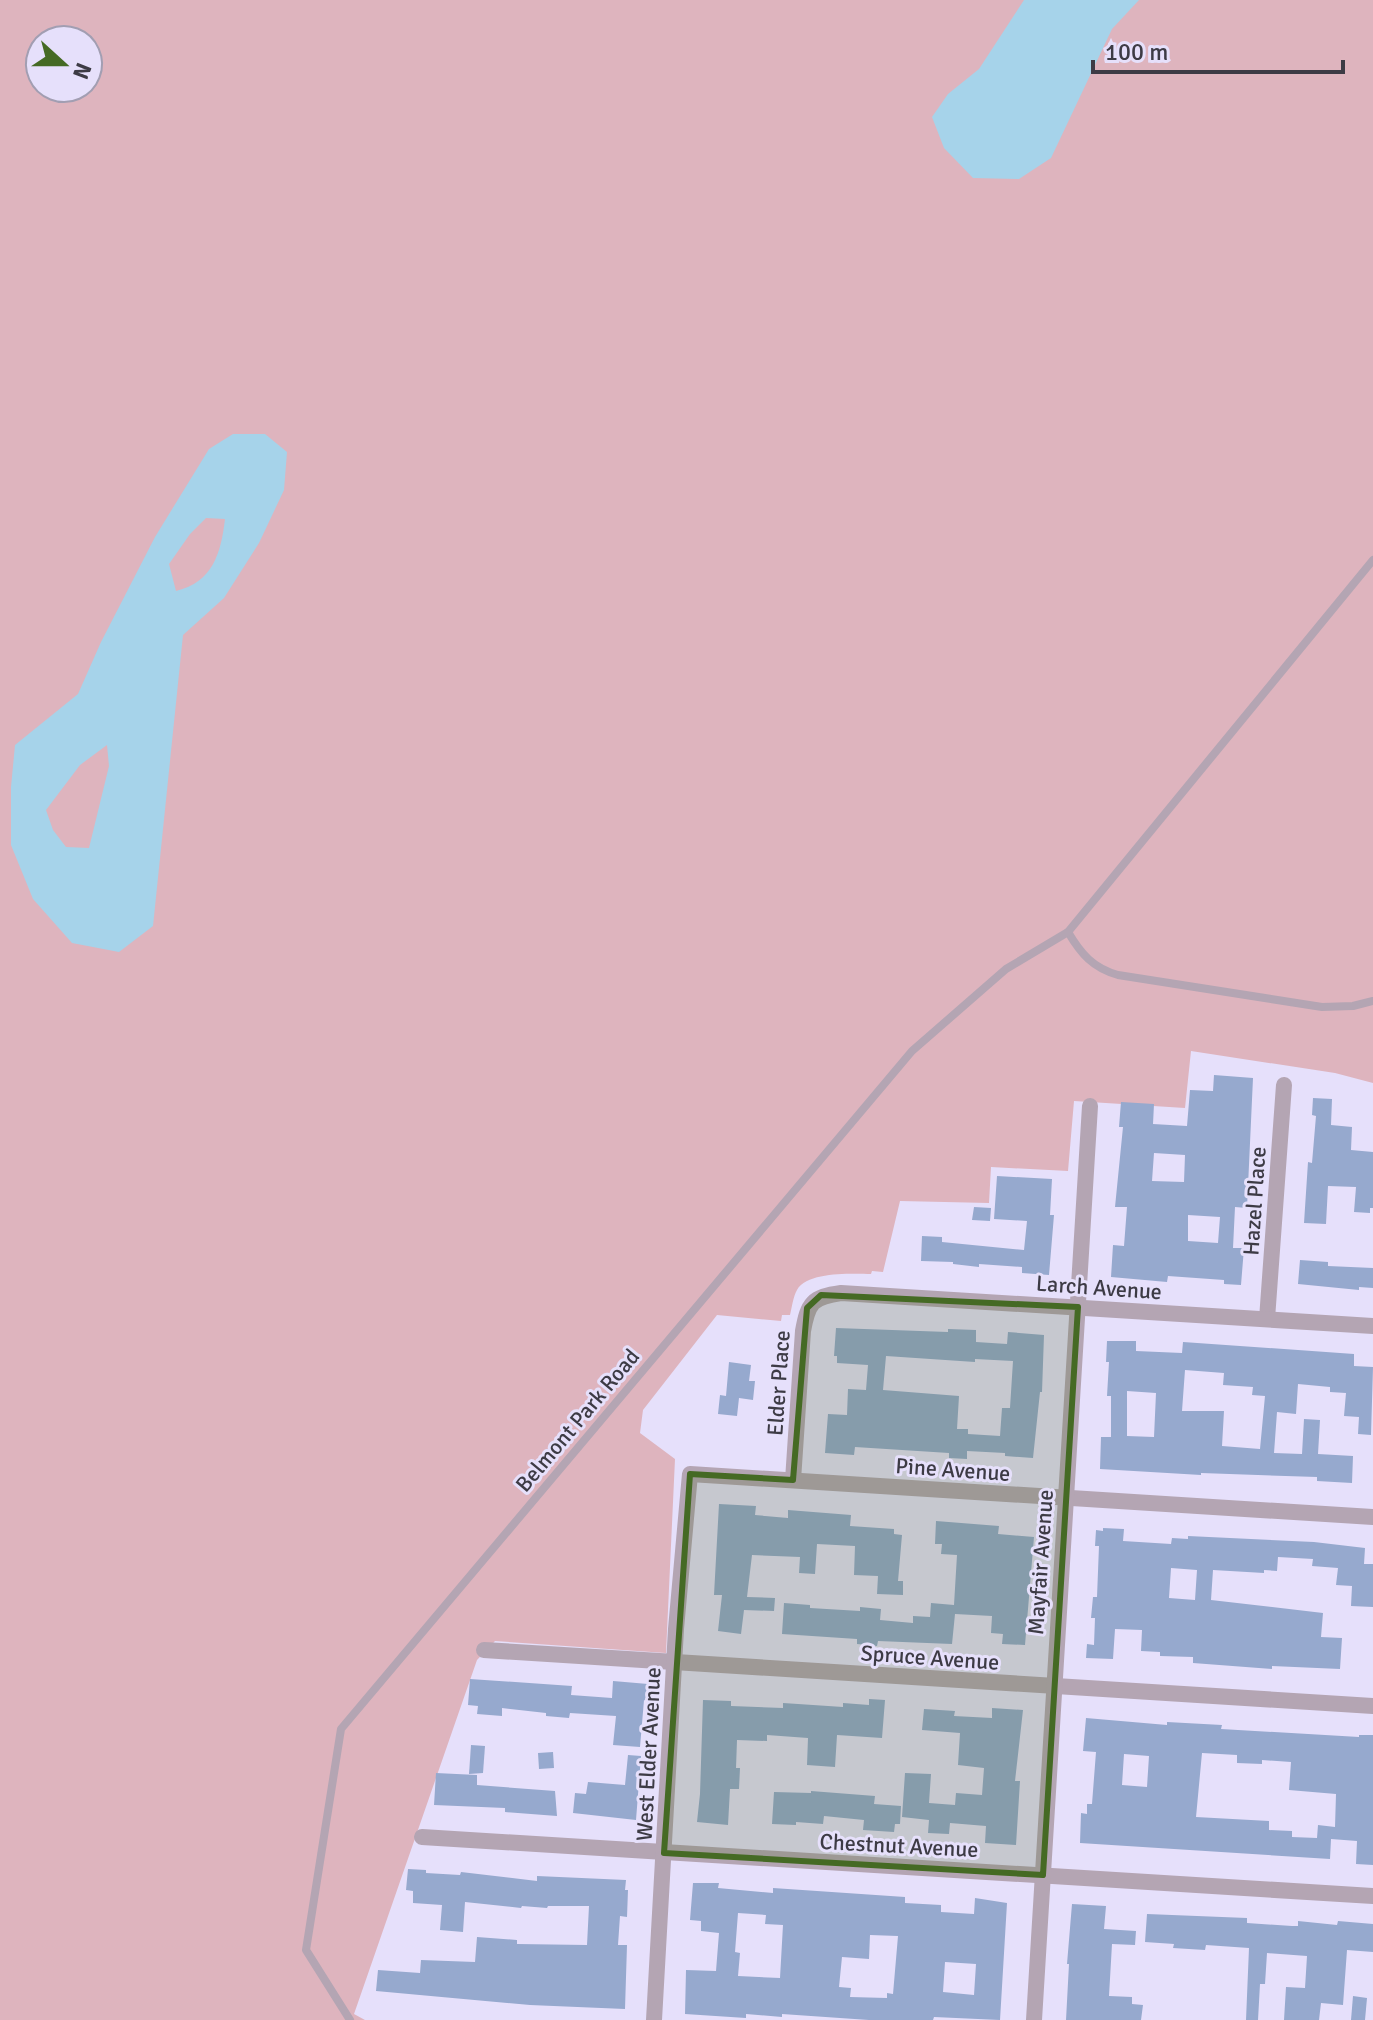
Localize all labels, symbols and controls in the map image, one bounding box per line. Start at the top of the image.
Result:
north arrow [24,24,104,104]
scale bar [1093,24,1343,74]
text: 100 m [1105,37,1168,67]
text: N [67,59,98,83]
street label: Hazel Place [1237,1146,1272,1256]
street label: Larch Avenue [1035,1270,1163,1305]
street label: Elder Place [761,1329,796,1437]
street label: Belmont Park Road [510,1343,645,1497]
street label: Pine Avenue [895,1452,1011,1487]
street label: Mayfair Avenue [1022,1488,1059,1636]
street label: Spruce Avenue [860,1639,1000,1676]
street label: West Elder Avenue [630,1666,667,1842]
street label: Chestnut Avenue [819,1828,979,1863]

